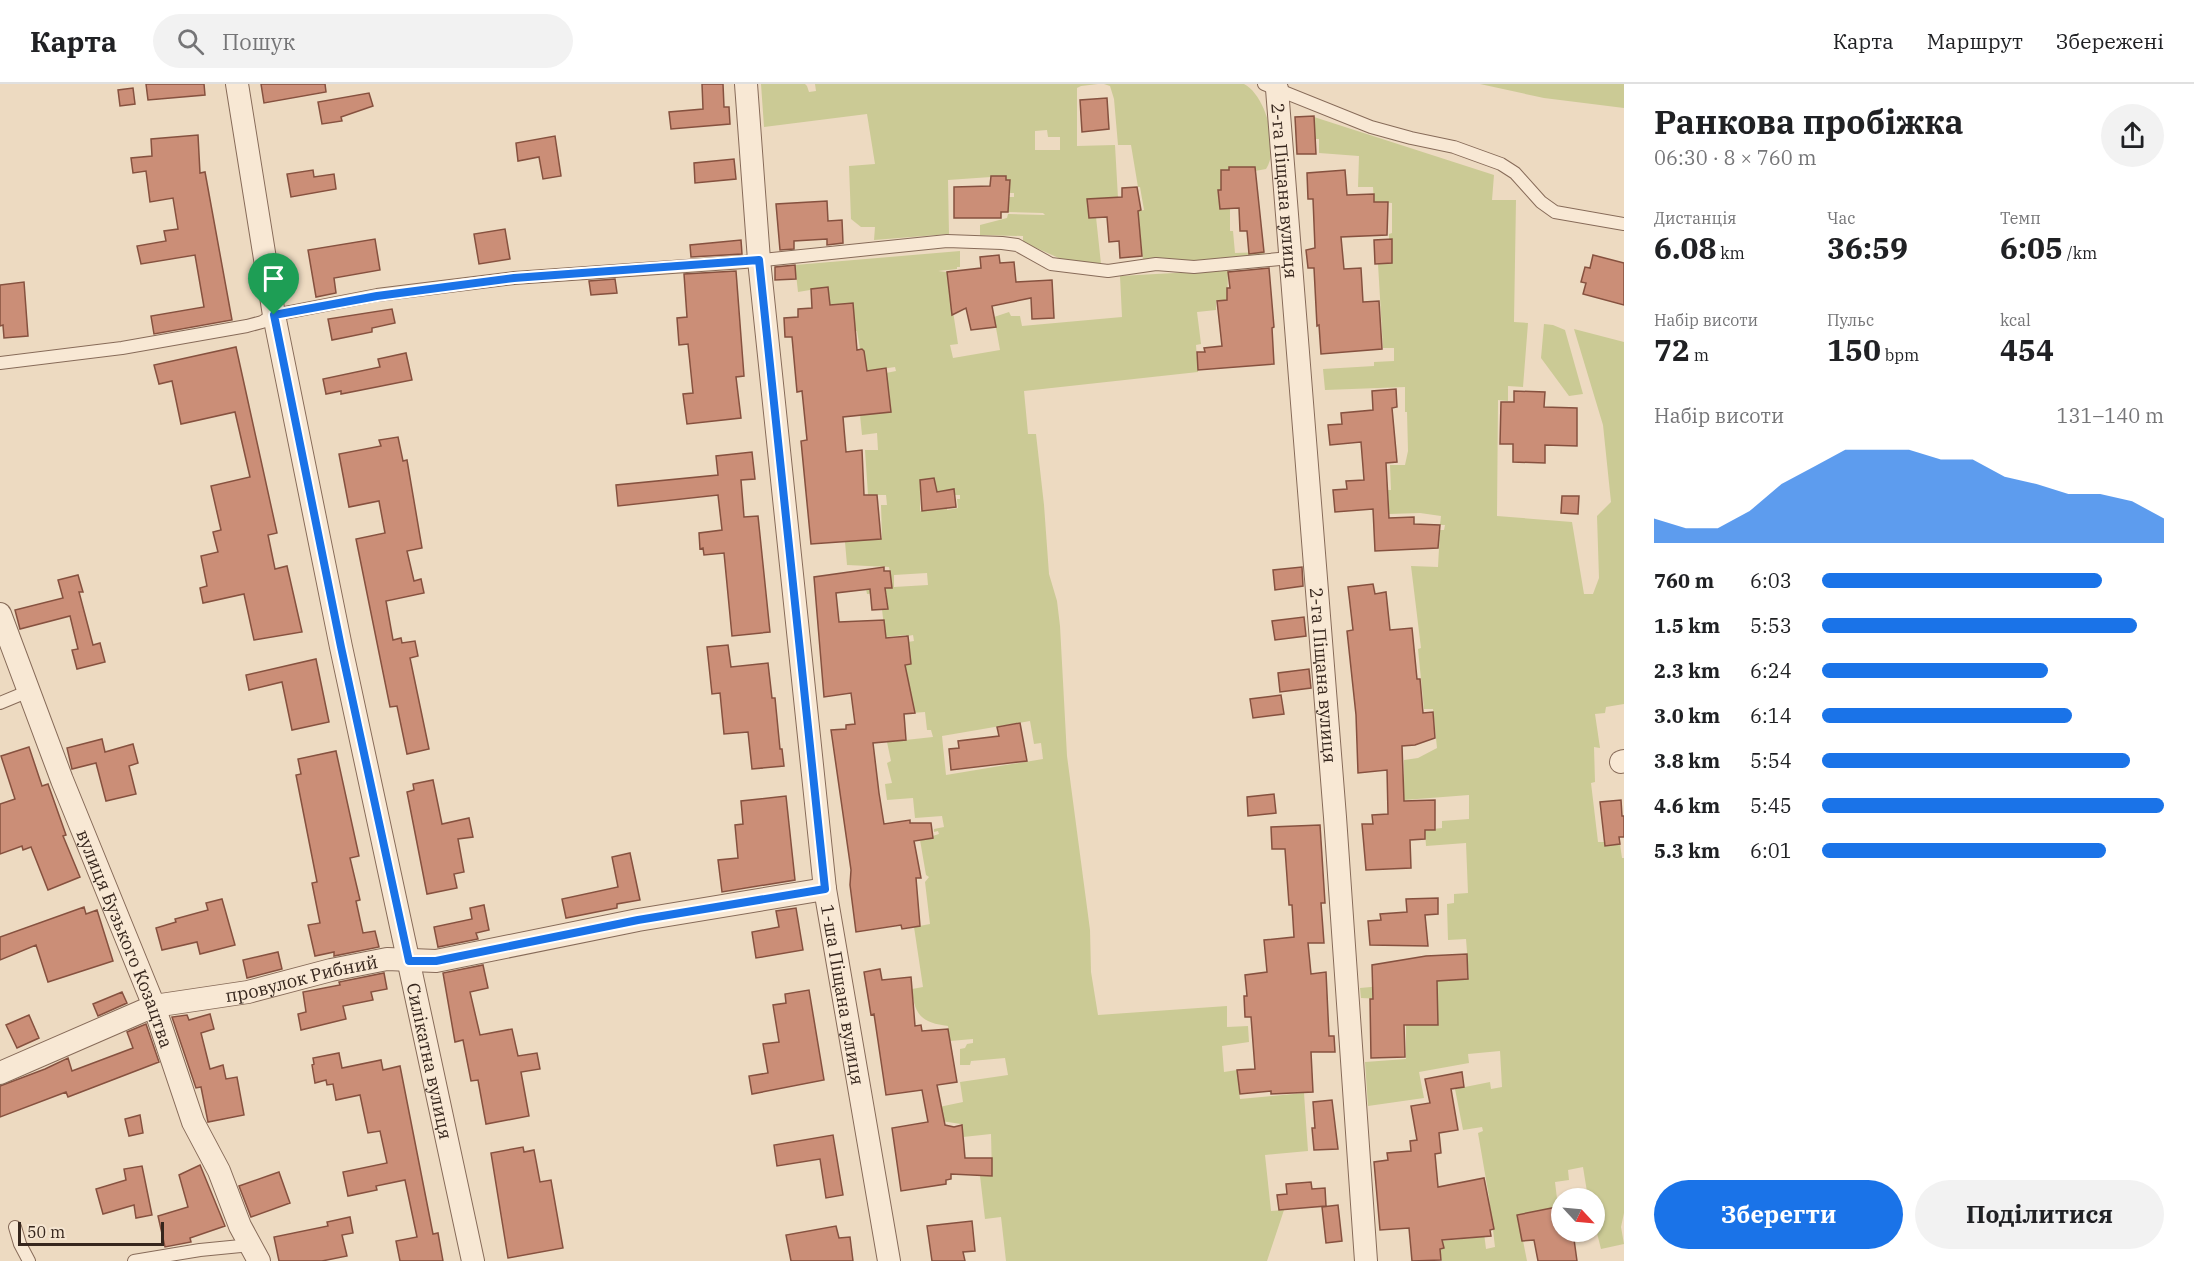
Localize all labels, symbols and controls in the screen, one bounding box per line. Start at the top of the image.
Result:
search box [153,14,573,68]
text: Карта [30,23,117,60]
icon: search [174,25,207,58]
text: Пошук [222,27,295,56]
text: Карта [1833,27,1894,55]
text: Маршрут [1927,27,2023,55]
text: Збережені [2056,27,2164,55]
text: Ранкова пробіжка [1654,100,1963,143]
street label: 2-га Піщана вулиця [1267,102,1304,279]
button: share [2101,104,2164,167]
text: 06:30 · 8 × 760 m [1654,144,1817,171]
text: Дистанція [1654,208,1737,228]
text: Час [1827,208,1855,228]
text: Темп [2000,208,2041,228]
text: 6.08 [1654,228,1716,267]
text: 36:59 [1827,228,1908,267]
text: 6:05 [2000,228,2063,267]
text: km [1716,243,1745,263]
text: /km [2063,243,2097,263]
pin [248,253,299,315]
icon: arrive [257,262,290,295]
text: Набір висоти [1654,310,1758,330]
text: Пульс [1827,310,1874,330]
text: kcal [2000,310,2031,330]
text: 72 [1654,330,1690,369]
text: 150 [1827,330,1881,369]
text: 454 [2000,330,2054,369]
text: m [1690,345,1709,365]
text: bpm [1881,345,1919,365]
text: Набір висоти [1654,402,1784,429]
text: 131–140 m [2057,402,2164,429]
text: 760 m [1654,567,1714,594]
text: 6:03 [1750,567,1792,594]
street label: 2-га Піщана вулиця [1305,586,1342,764]
text: 1.5 km [1654,612,1720,639]
text: 5:53 [1750,612,1792,639]
text: 2.3 km [1654,657,1720,684]
text: 6:24 [1750,657,1792,684]
text: 3.0 km [1654,702,1720,729]
text: 6:14 [1750,702,1792,729]
text: 3.8 km [1654,747,1720,774]
text: 5:54 [1750,747,1792,774]
text: 4.6 km [1654,792,1720,819]
text: 5:45 [1750,792,1792,819]
street label: вулиця Бузького Козацтва [72,826,179,1051]
text: 5.3 km [1654,837,1720,864]
text: 6:01 [1750,837,1792,864]
street label: 1-ша Піщана вулиця [816,902,870,1087]
street label: провулок Рибний [223,950,380,1007]
street label: Силікатна вулиця [402,981,458,1141]
button: Зберегти [1654,1180,1903,1249]
button: Поділитися [1915,1180,2164,1249]
north arrow [1551,1188,1605,1242]
map controls [1551,1188,1605,1242]
scale bar [18,1219,164,1246]
text: 50 m [27,1222,65,1242]

